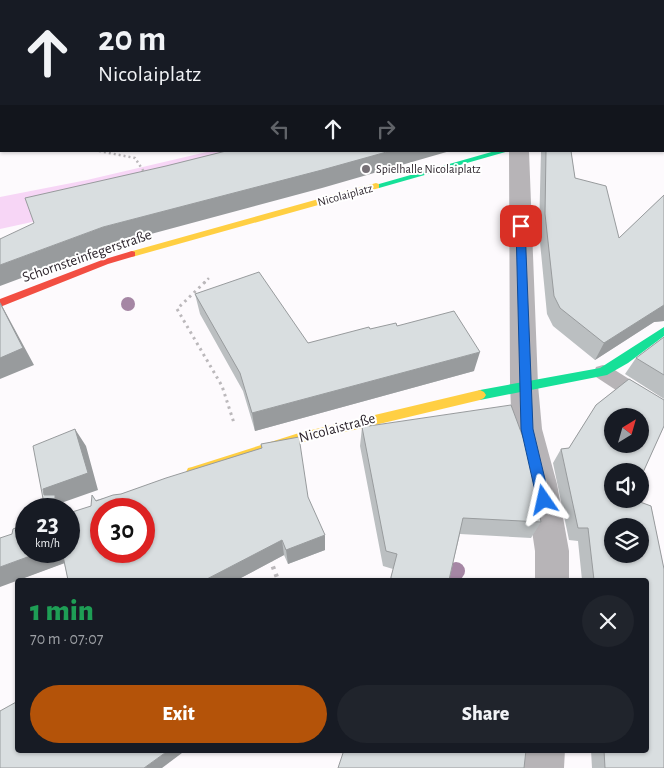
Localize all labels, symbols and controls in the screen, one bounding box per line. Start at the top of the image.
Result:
icon: ahead [15,20,80,85]
text: 20 m [98,22,166,57]
text: Nicolaiplatz [98,63,201,85]
icon: left [266,115,294,143]
icon: ahead [319,115,347,143]
icon: right [372,115,400,143]
marker: Spielhalle Nicolaiplatz [360,163,372,175]
place label: Spielhalle Nicolaiplatz [376,163,481,175]
street label: Nicolaiplatz [316,182,374,208]
pin [500,205,542,247]
icon: arrive [507,212,535,240]
street label: Schornsteinfegerstraße [20,227,154,285]
north arrow [604,408,649,452]
map controls [604,408,649,563]
street label: Nicolaistraße [297,411,377,445]
button: sound [604,463,649,508]
position arrow [517,473,569,525]
speed limit sign: 30 [90,498,155,563]
text: 23 [36,512,59,537]
button: layers [604,518,649,563]
text: km/h [35,537,60,549]
button: close [582,595,634,647]
text: 1 min [30,596,94,626]
text: 70 m · 07:07 [30,631,103,647]
button: Exit [30,685,327,743]
button: Share [337,685,634,743]

